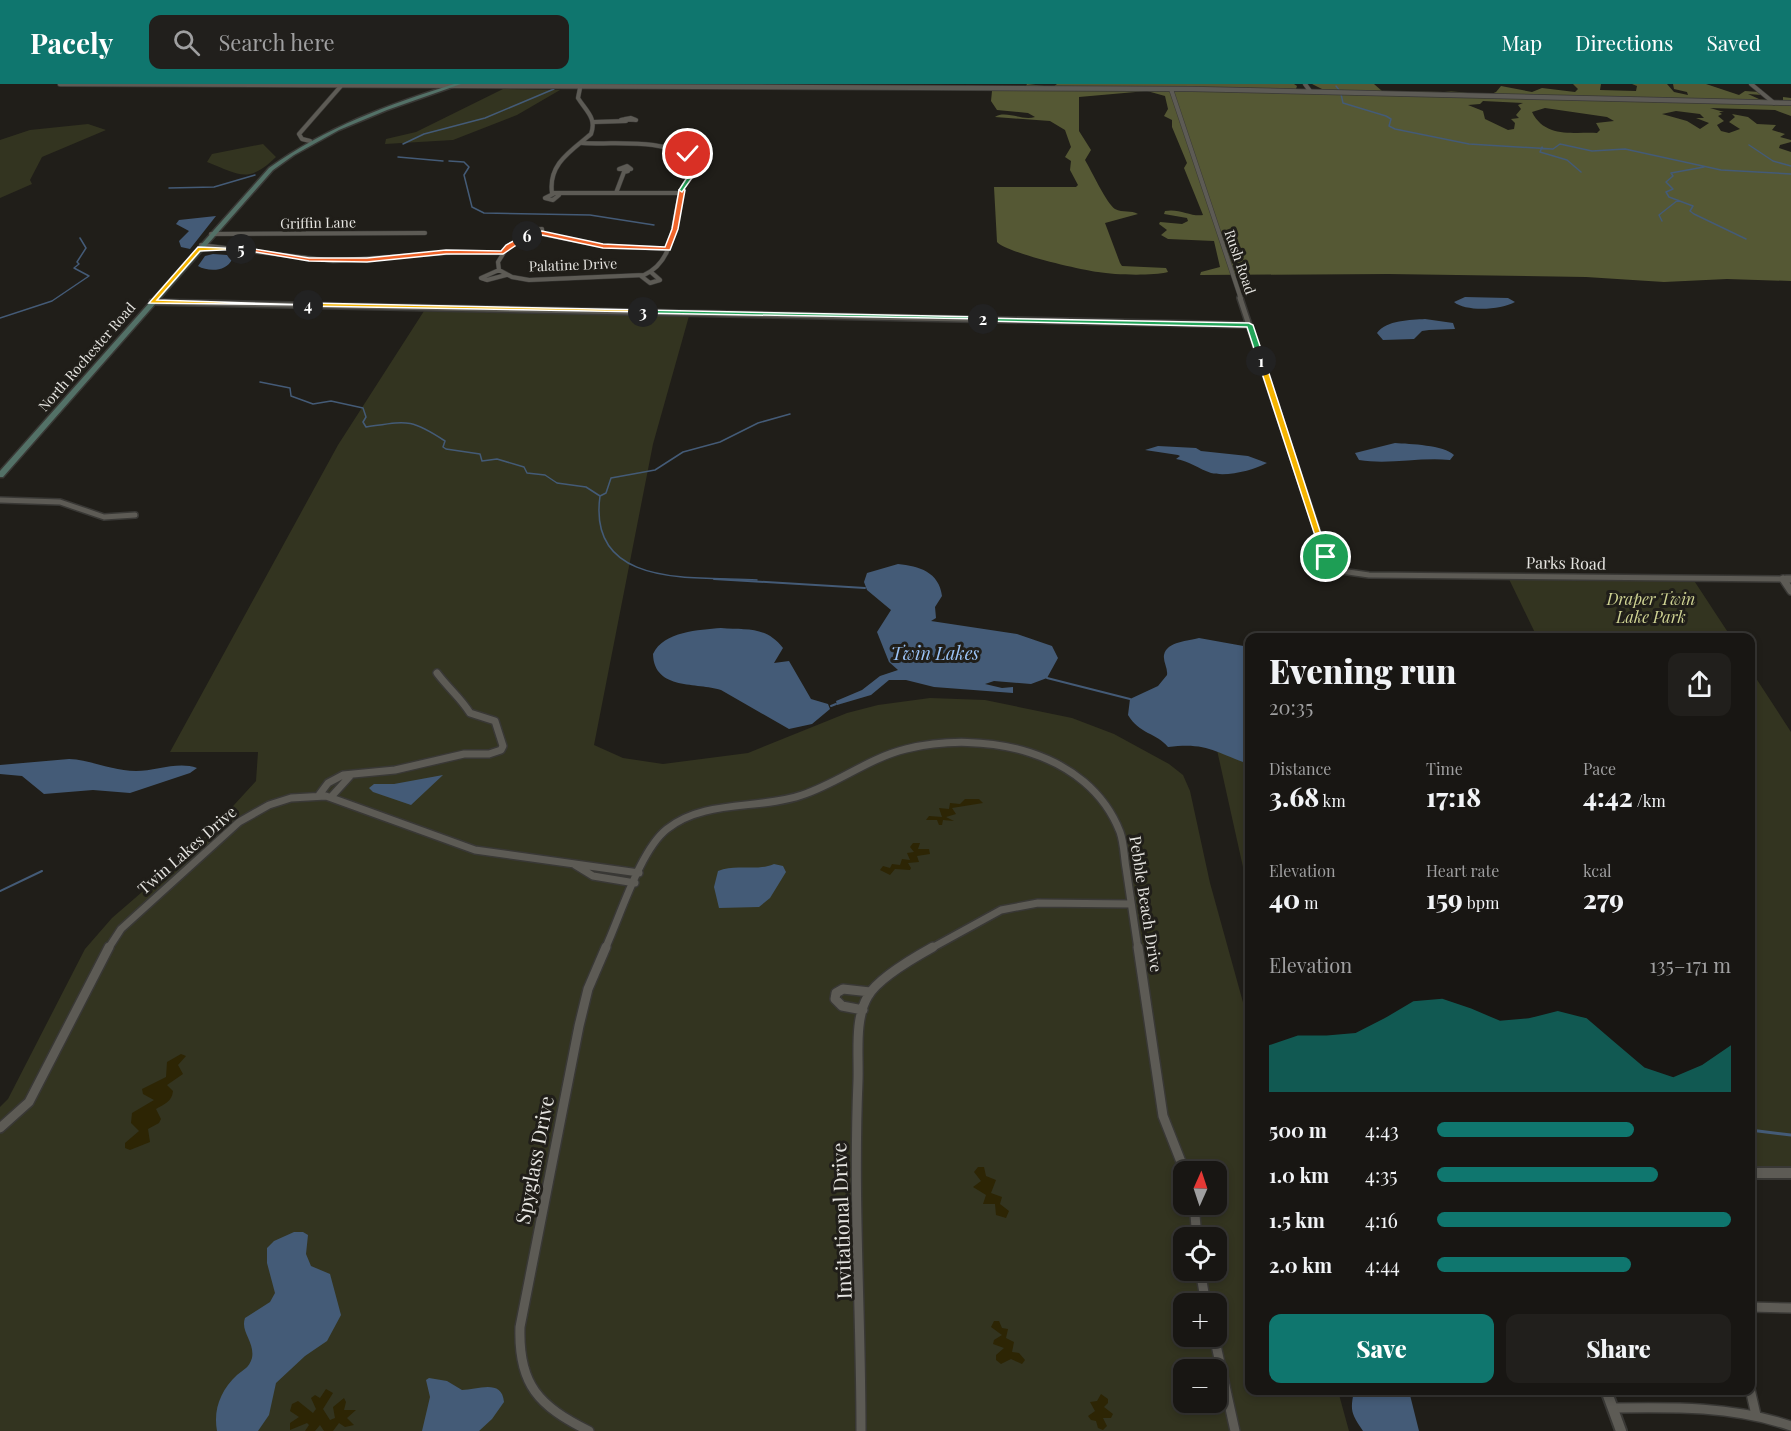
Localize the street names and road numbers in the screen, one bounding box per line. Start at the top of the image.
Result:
street label: Griffin Lane [280,212,356,233]
street label: Rush Road [1221,227,1260,297]
street label: Palatine Drive [529,253,617,276]
street label: North Rochester Road [34,298,139,415]
street label: Parks Road [1526,551,1606,574]
street label: Twin Lakes Drive [133,801,241,898]
street label: Pebble Beach Drive [1125,834,1168,974]
street label: Spyglass Drive [508,1093,559,1226]
street label: Invitational Drive [824,1142,857,1300]

